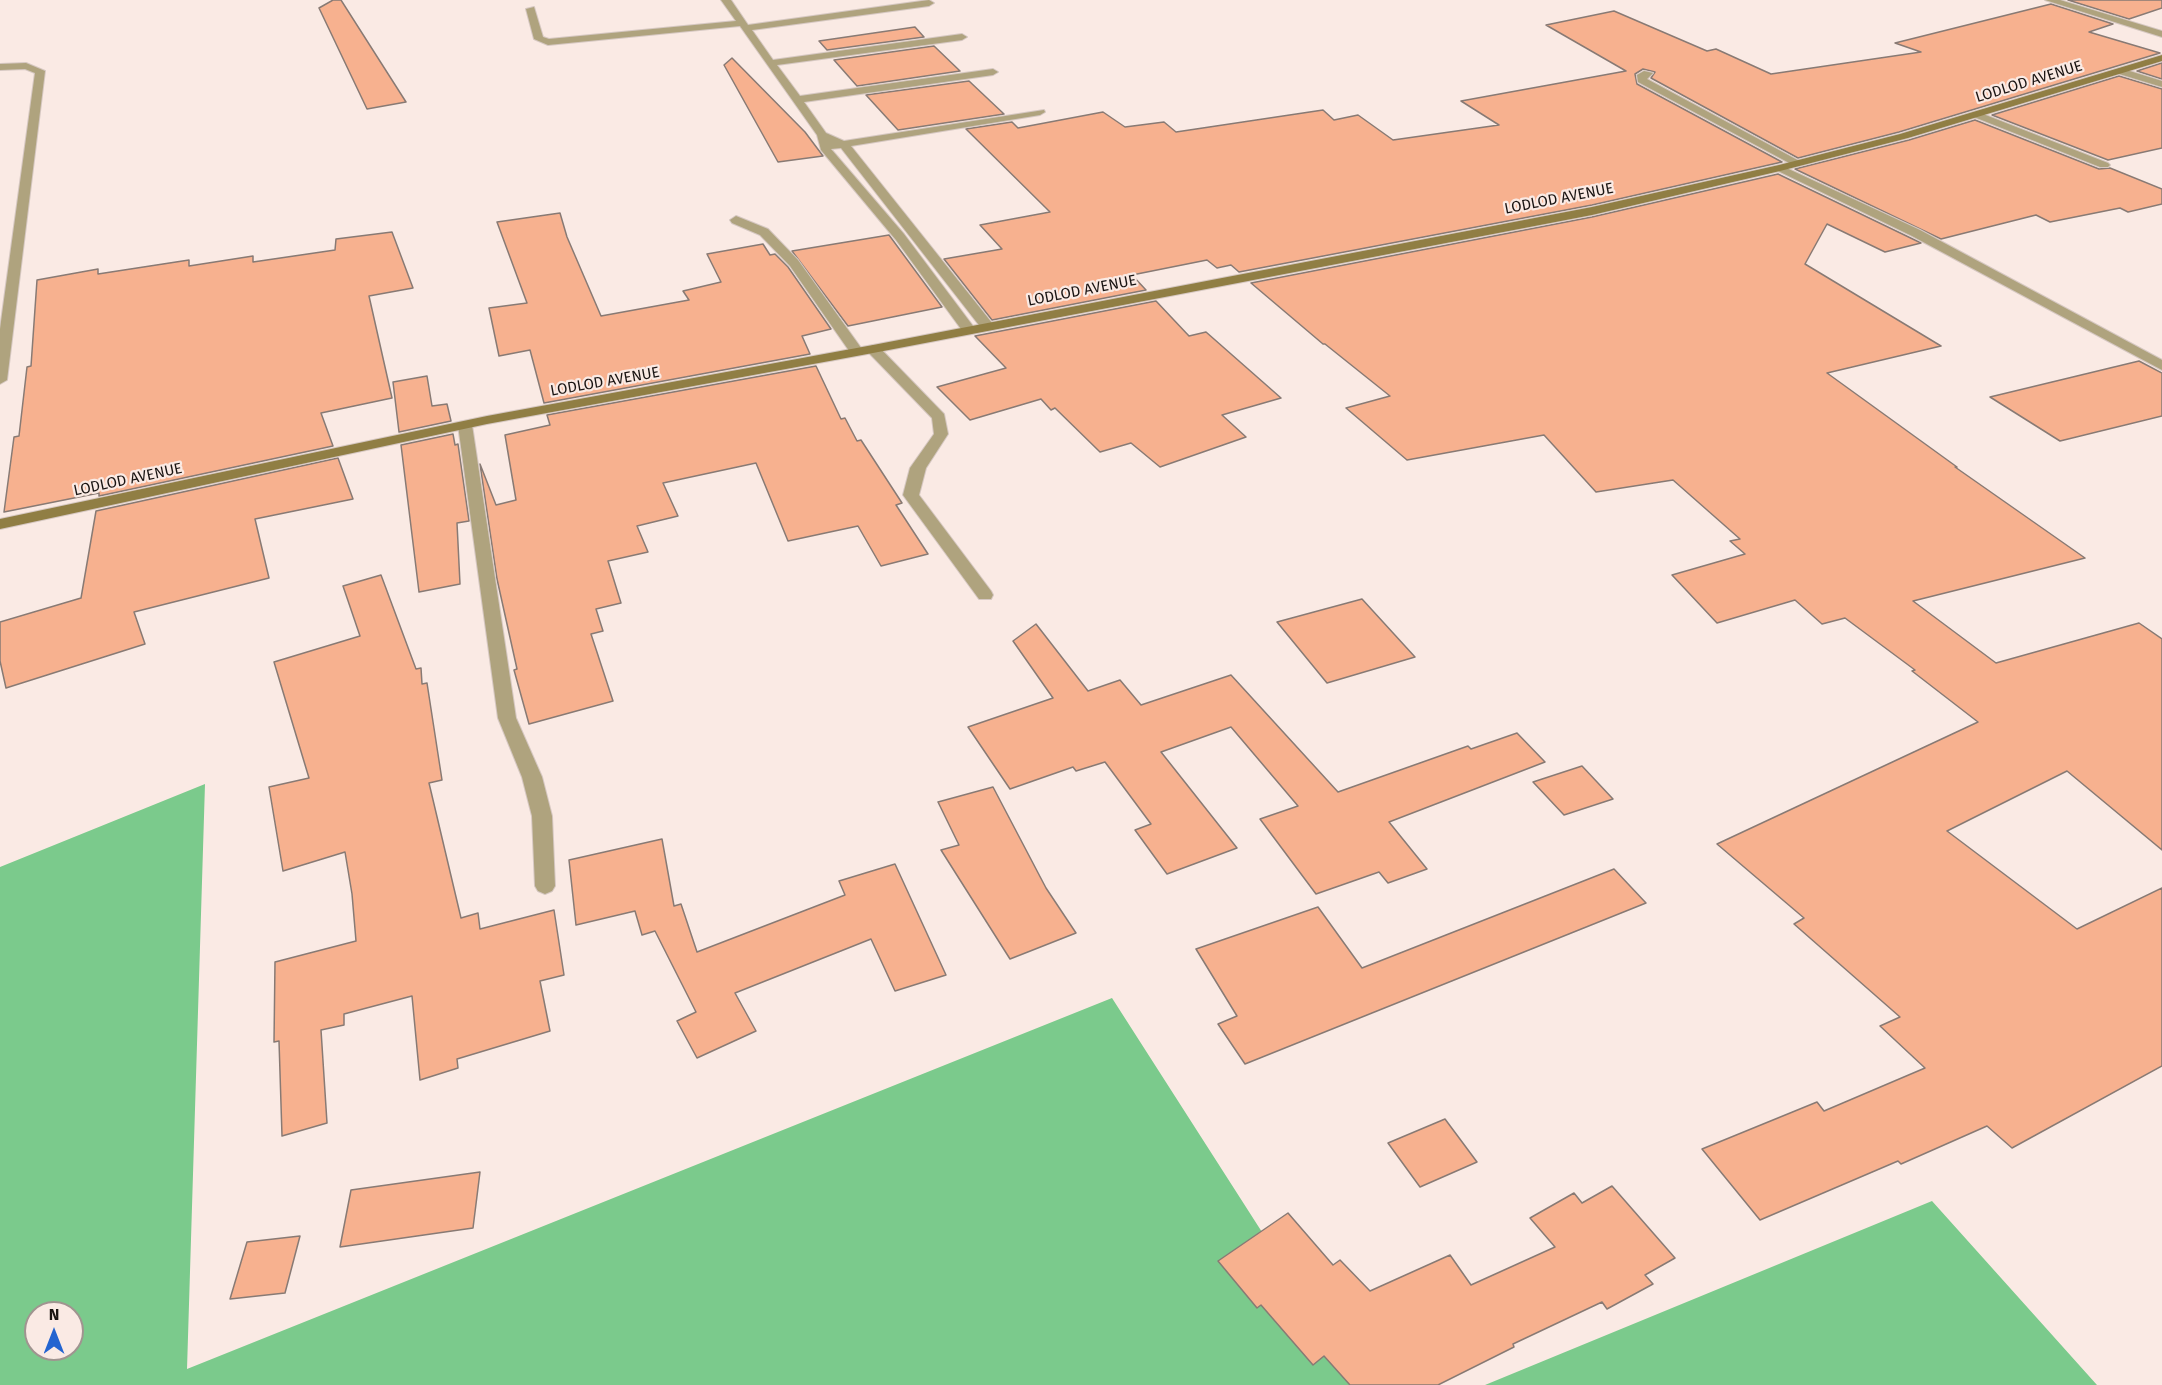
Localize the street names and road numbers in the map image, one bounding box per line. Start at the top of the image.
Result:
street label: LODLOD AVENUE [1973,57,2085,107]
street label: LODLOD AVENUE [1503,180,1615,218]
street label: LODLOD AVENUE [1026,272,1138,310]
street label: LODLOD AVENUE [549,364,661,400]
street label: LODLOD AVENUE [72,460,184,500]

